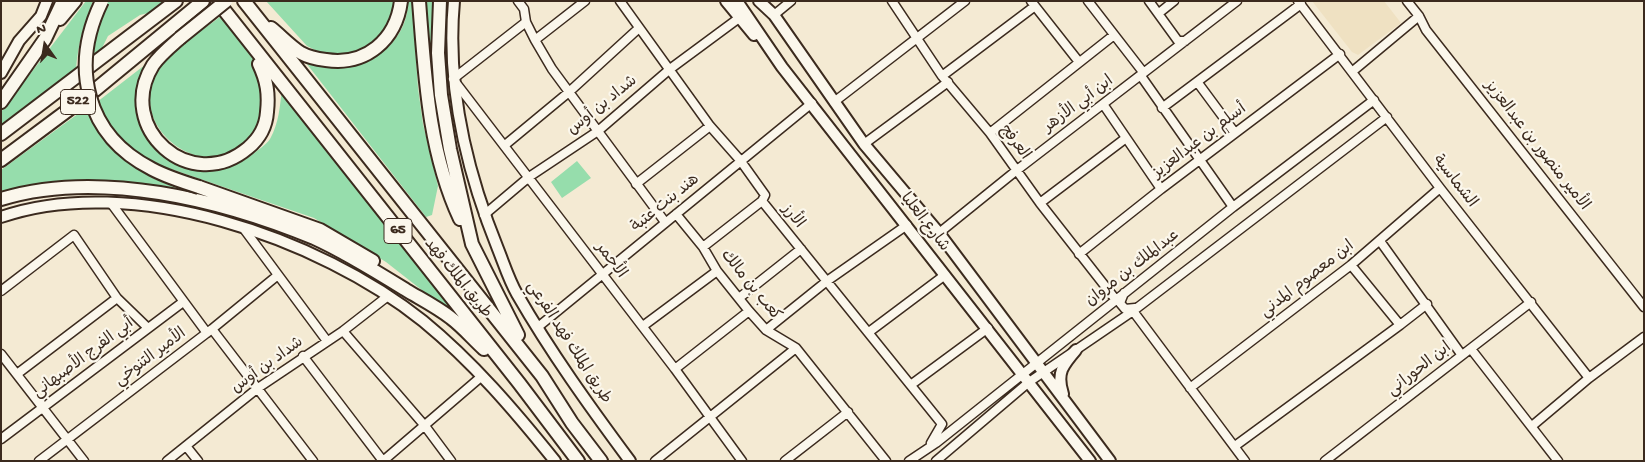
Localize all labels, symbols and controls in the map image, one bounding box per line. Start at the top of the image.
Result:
north arrow [20,20,70,70]
text: N [35,21,48,39]
street label: شداد بن أوس [564,72,642,140]
street label: ابن أبي الأزهر [1040,72,1118,138]
street label: الأمير منصور بن عبدالعزيز [1479,77,1593,215]
road number: 522 [60,90,96,114]
street label: أسلم بن عبدالعزيز [1149,100,1251,184]
street label: العرفج [994,122,1034,164]
street label: الشماسية [1427,152,1481,212]
street label: هند بنت عتبة [628,171,704,237]
street label: شارع العليا [895,190,953,256]
street label: الأرز [776,201,808,233]
road number: 65 [384,218,412,244]
street label: عبدالملك بن مروان [1082,227,1184,311]
street label: طريق الملك فهد [419,235,495,323]
street label: ابن معصوم المدني [1257,237,1359,323]
street label: الأحمر [590,239,630,283]
street label: كعب بن مالك [716,247,784,325]
street label: طريق الملك فهد الفرعي [521,278,615,408]
street label: أبي الفرج الأصبهاني [30,315,138,403]
street label: الأمير التنوخي [111,325,191,391]
street label: شداد بن أوس [228,333,308,399]
street label: ابن الحوراني [1384,339,1456,401]

